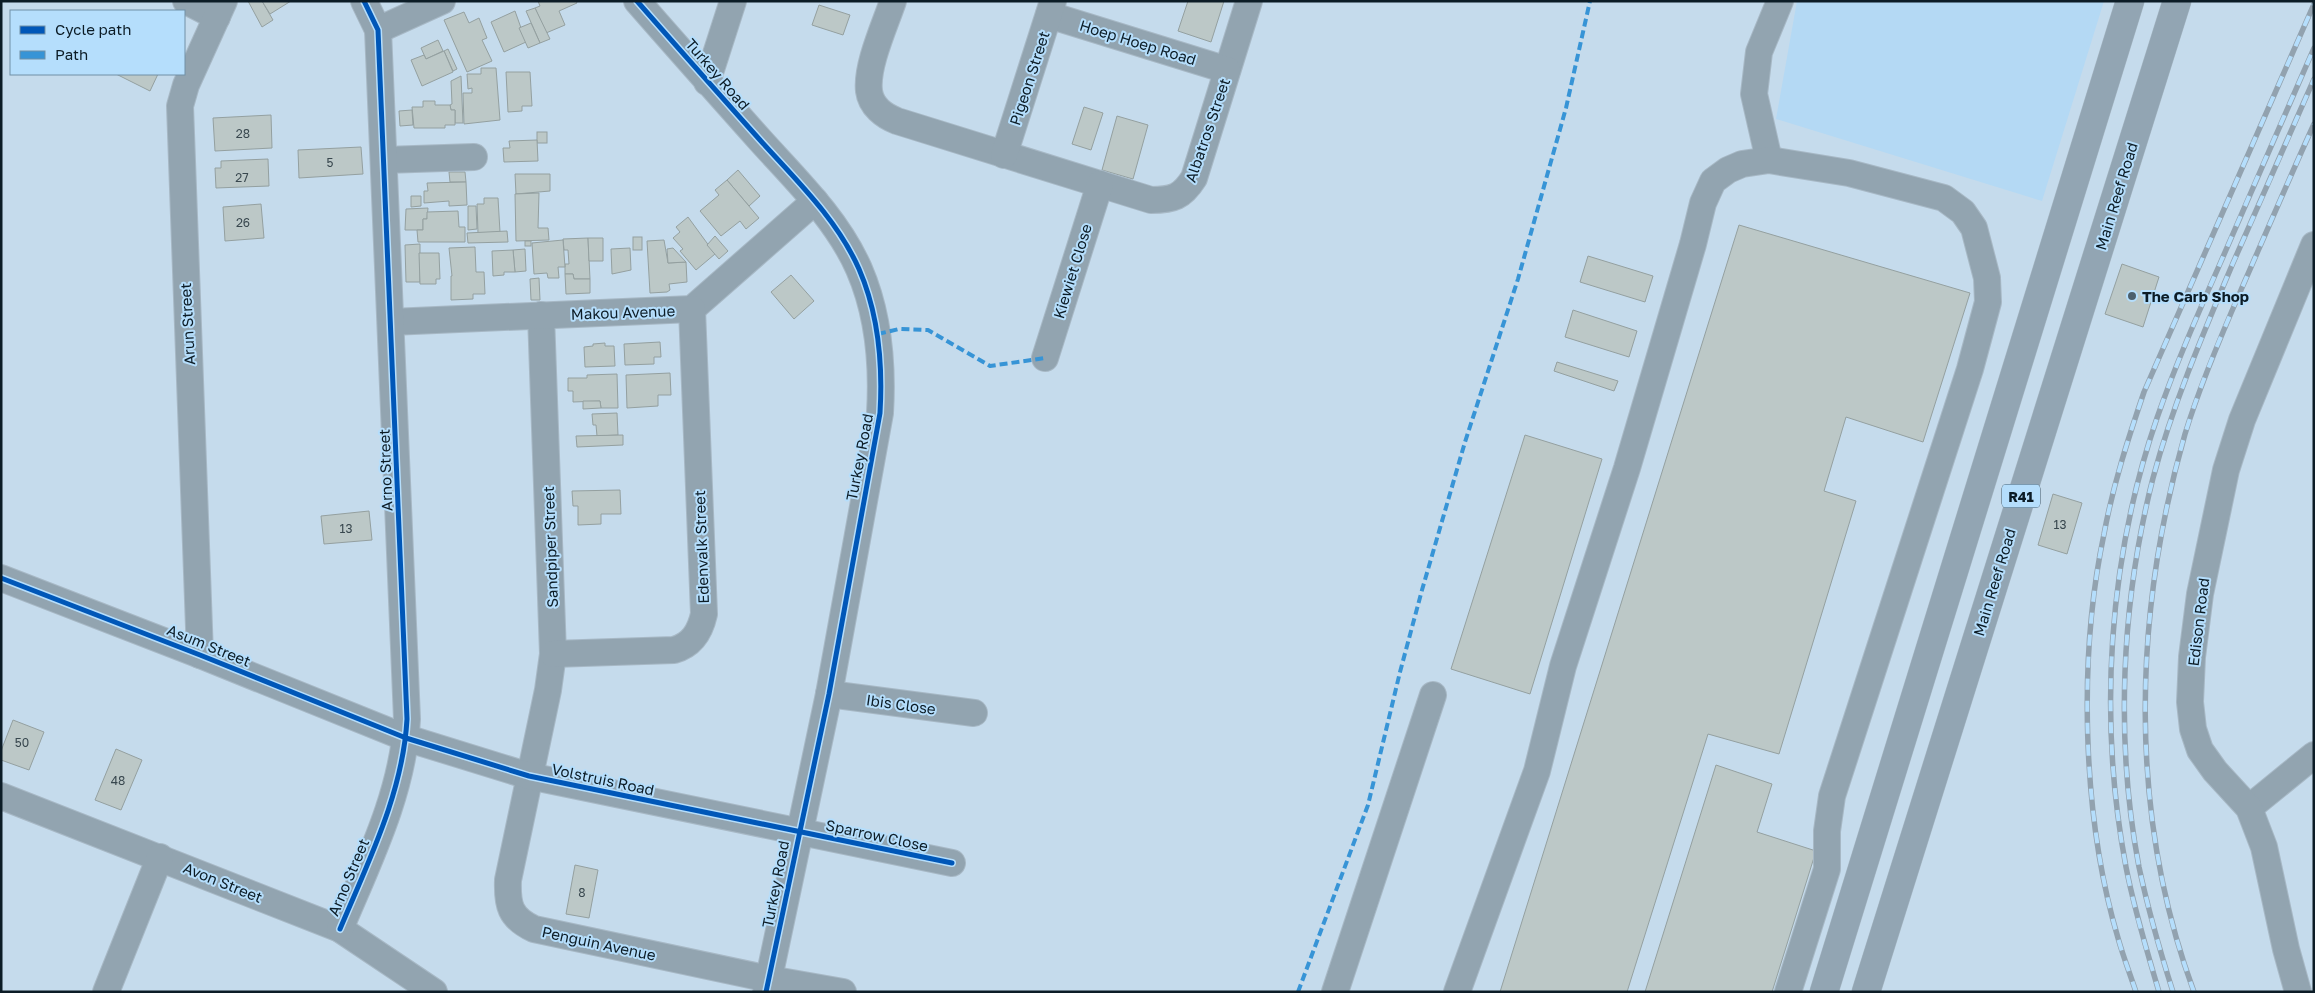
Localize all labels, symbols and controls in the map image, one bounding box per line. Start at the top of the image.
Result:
legend [10,10,185,75]
street label: Hoep Hoep Road [1078,16,1198,68]
text: Cycle path [55,20,131,38]
street label: Pigeon Street [1005,29,1053,127]
street label: Turkey Road [682,35,754,113]
text: Path [55,45,88,63]
street label: Albatros Street [1181,76,1233,184]
house number: 28 [236,126,250,141]
street label: Main Reef Road [2091,140,2141,252]
house number: 5 [327,155,334,170]
house number: 27 [235,170,249,185]
house number: 26 [236,215,250,230]
street label: Kiewiet Close [1049,221,1095,321]
street label: Arun Street [176,282,198,366]
place label: The Carb Shop [2142,287,2249,305]
marker: The Carb Shop [2126,290,2138,302]
street label: Makou Avenue [571,301,676,323]
street label: Turkey Road [842,412,876,502]
street label: Arno Street [375,429,395,511]
road number: R41 [2002,484,2040,508]
street label: Sandpiper Street [539,486,561,608]
street label: Edenvalk Street [690,490,712,604]
house number: 13 [2054,517,2066,532]
house number: 13 [340,521,352,536]
street label: Main Reef Road [1969,526,2019,638]
street label: Edison Road [2184,577,2212,667]
street label: Asum Street [165,620,253,670]
street label: Ibis Close [865,690,937,718]
house number: 50 [15,735,29,750]
street label: Volstruis Road [550,759,656,799]
house number: 48 [111,773,125,788]
street label: Sparrow Close [824,815,930,855]
street label: Arno Street [324,836,372,918]
street label: Turkey Road [758,839,792,929]
street label: Avon Street [181,858,265,906]
house number: 8 [578,885,586,900]
street label: Penguin Avenue [540,922,658,964]

